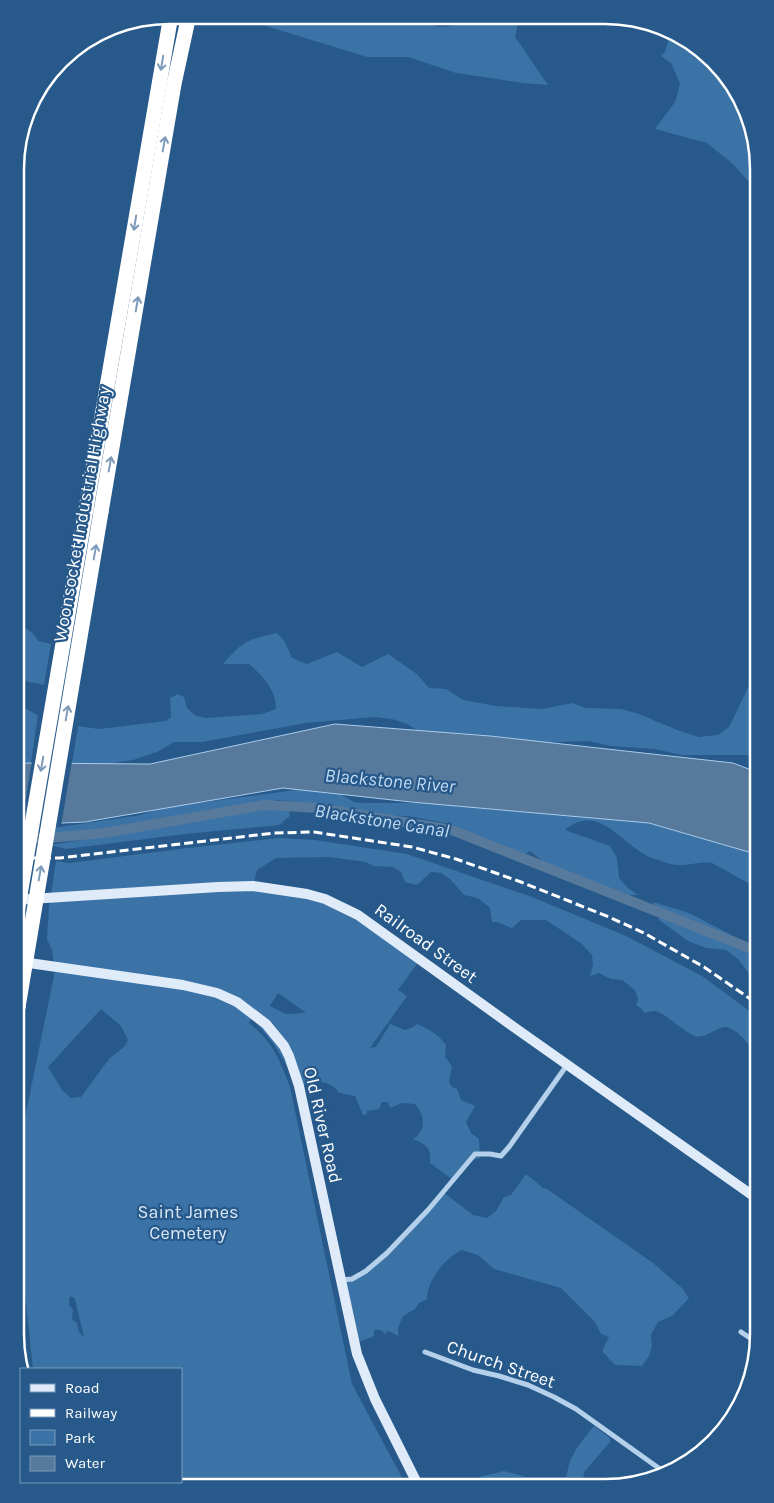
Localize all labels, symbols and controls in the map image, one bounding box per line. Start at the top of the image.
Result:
one-way arrow [157,55,167,71]
one-way arrow [159,136,169,152]
one-way arrow [130,215,140,231]
one-way arrow [132,296,142,312]
street label: Woonsocket Industrial Highway [49,384,115,644]
one-way arrow [105,456,115,472]
one-way arrow [90,545,100,561]
one-way arrow [63,705,73,721]
one-way arrow [37,756,47,772]
water label: Blackstone River [324,764,458,798]
water label: Blackstone Canal [313,799,451,843]
one-way arrow [36,865,46,881]
street label: Railroad Street [370,898,482,988]
street label: Old River Road [299,1065,347,1185]
park label: Saint James Cemetery [138,1201,238,1244]
street label: Church Street [444,1335,558,1393]
legend [20,1368,182,1483]
text: Road [65,1379,100,1397]
text: Railway [65,1404,117,1422]
text: Park [65,1429,95,1447]
text: Water [65,1454,106,1472]

